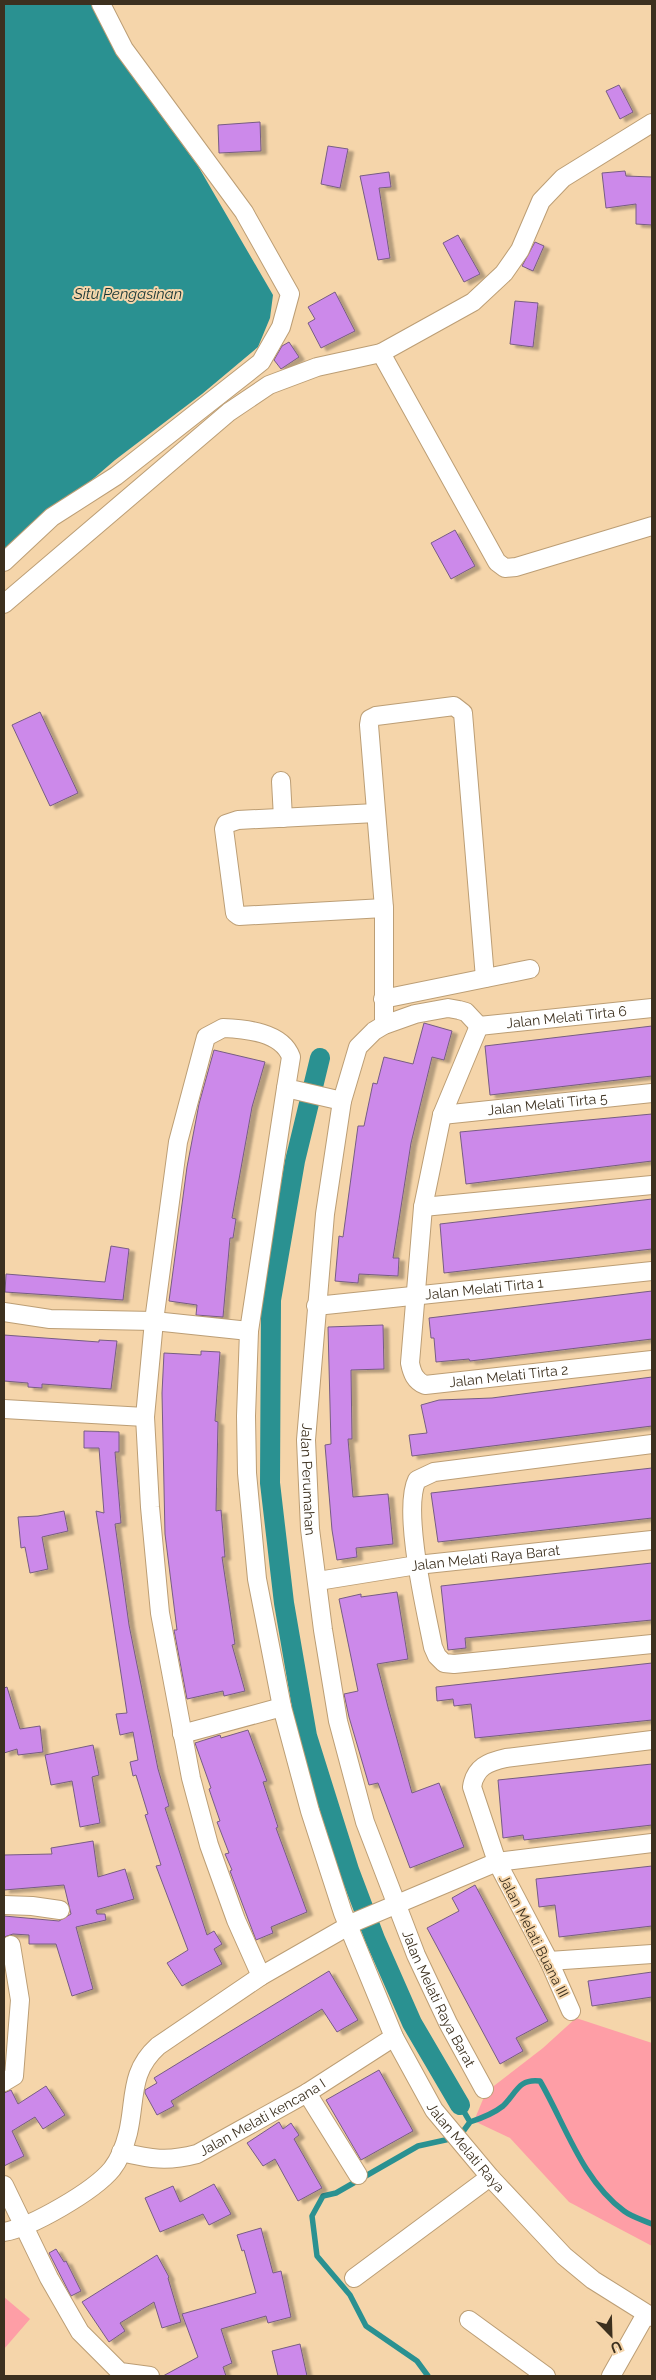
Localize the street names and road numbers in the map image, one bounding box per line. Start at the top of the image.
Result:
street label: Jalan Melati Tirta 6 [505,1003,628,1031]
street label: Jalan Melati Tirta 5 [487,1090,608,1118]
street label: Jalan Melati Tirta 1 [424,1274,544,1303]
street label: Jalan Melati Tirta 2 [448,1361,569,1390]
street label: Jalan Perumahan [298,1423,319,1536]
street label: Jalan Melati Raya Barat [410,1542,561,1574]
street label: Jalan Melati Buana III [496,1872,572,2000]
street label: Jalan Melati Raya Barat [399,1928,479,2070]
street label: Jalan Melati kencana I [196,2075,328,2159]
street label: Jalan Melati Raya [424,2100,508,2195]

